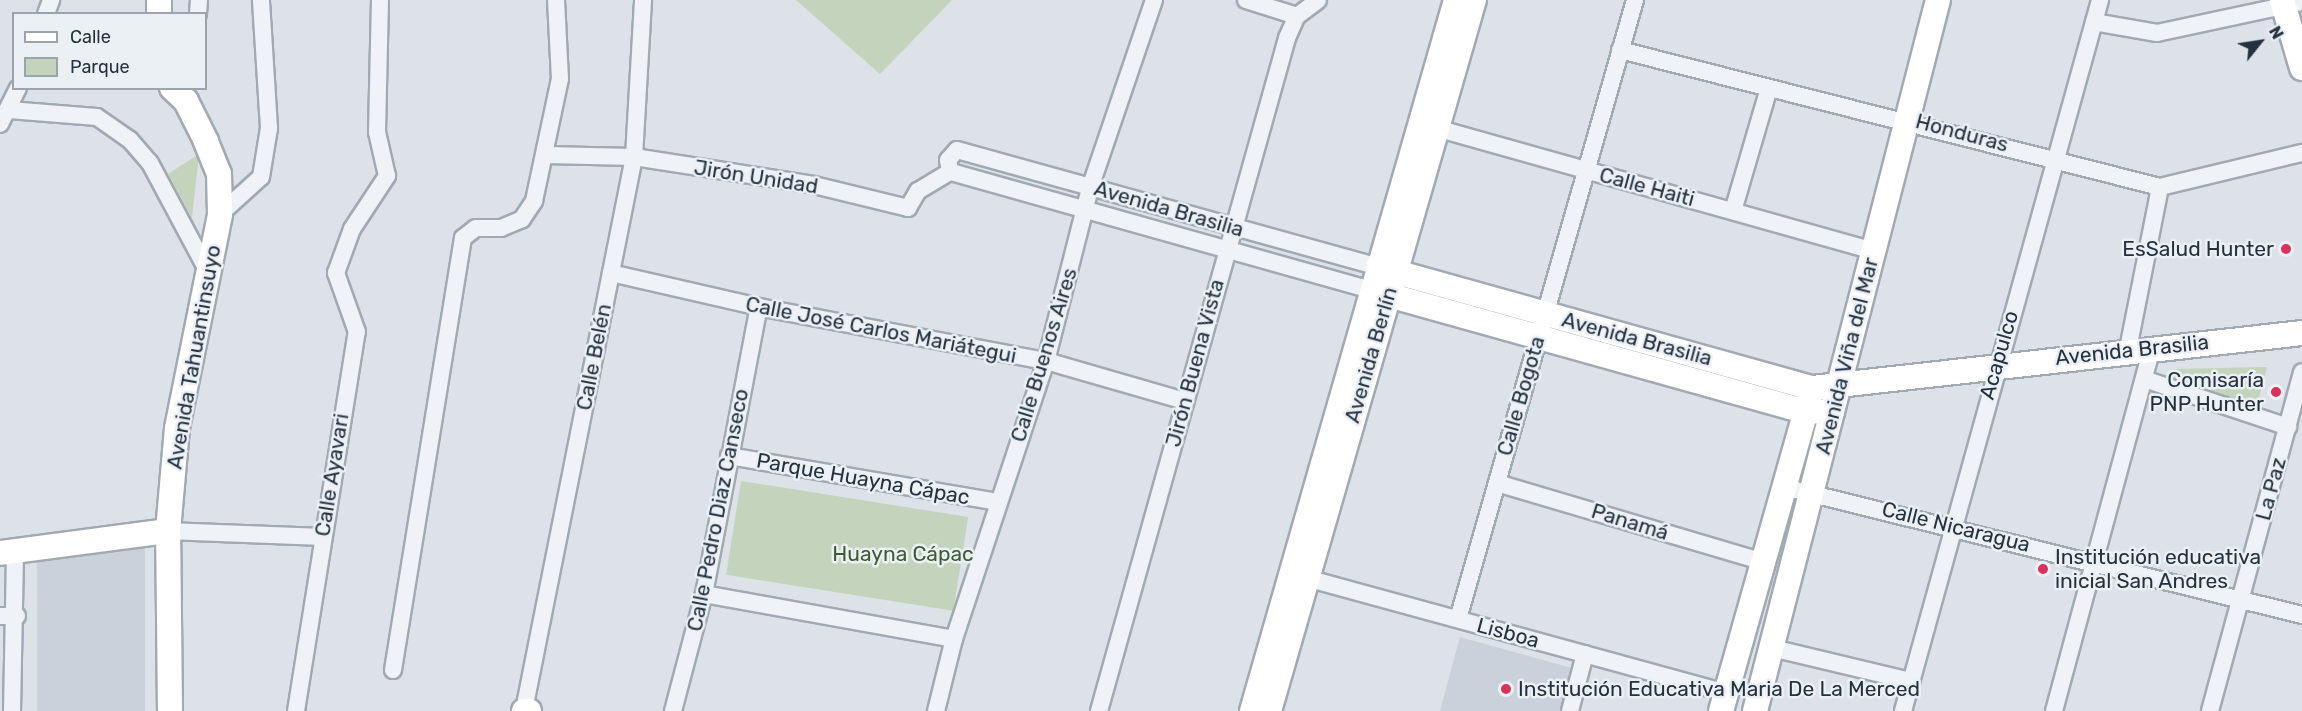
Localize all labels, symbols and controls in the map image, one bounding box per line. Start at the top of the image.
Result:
legend [12,12,207,90]
north arrow [2230,12,2290,72]
text: N [2265,23,2287,42]
text: Calle [70,26,111,48]
text: Parque [70,56,130,78]
street label: Honduras [1913,109,2011,157]
street label: Jirón Unidad [692,155,820,199]
street label: Calle Haiti [1597,162,1697,212]
street label: Avenida Brasilia [1091,176,1247,242]
place label: EsSalud Hunter [2122,236,2274,262]
marker: EsSalud Hunter [2279,242,2293,256]
street label: Avenida Tahuantinsuyo [162,243,226,471]
street label: Avenida Viña del Mar [1810,255,1884,457]
street label: Calle Buenos Aires [1005,265,1083,445]
street label: Jirón Buena Vista [1160,276,1230,450]
street label: Avenida Berlín [1340,284,1402,426]
street label: Calle José Carlos Mariátegui [743,291,1019,369]
street label: Calle Belén [571,302,617,412]
street label: Avenida Brasilia [1559,307,1715,371]
street label: Acapulco [1974,308,2024,402]
street label: Avenida Brasilia [2054,329,2210,371]
street label: Calle Bogota [1492,333,1550,459]
place label: Comisaría PNP Hunter [2149,367,2264,417]
marker: Comisaría PNP Hunter [2269,385,2283,399]
street label: Calle Pedro Diaz Canseco [682,387,754,633]
street label: Calle Ayavari [310,412,354,538]
street label: Parque Huayna Cápac [754,448,972,510]
street label: La Paz [2251,455,2291,523]
street label: Calle Nicaragua [1879,496,2033,558]
street label: Panamá [1588,498,1672,546]
park label: Huayna Cápac [832,541,974,567]
place label: Institución educativa inicial San Andres [2055,544,2261,594]
marker: Institución educativa inicial San Andres [2036,562,2050,576]
street label: Lisboa [1474,613,1542,653]
place label: Institución Educativa Maria De La Merced [1518,676,1920,702]
marker: Institución Educativa Maria De La Merced [1499,682,1513,696]

